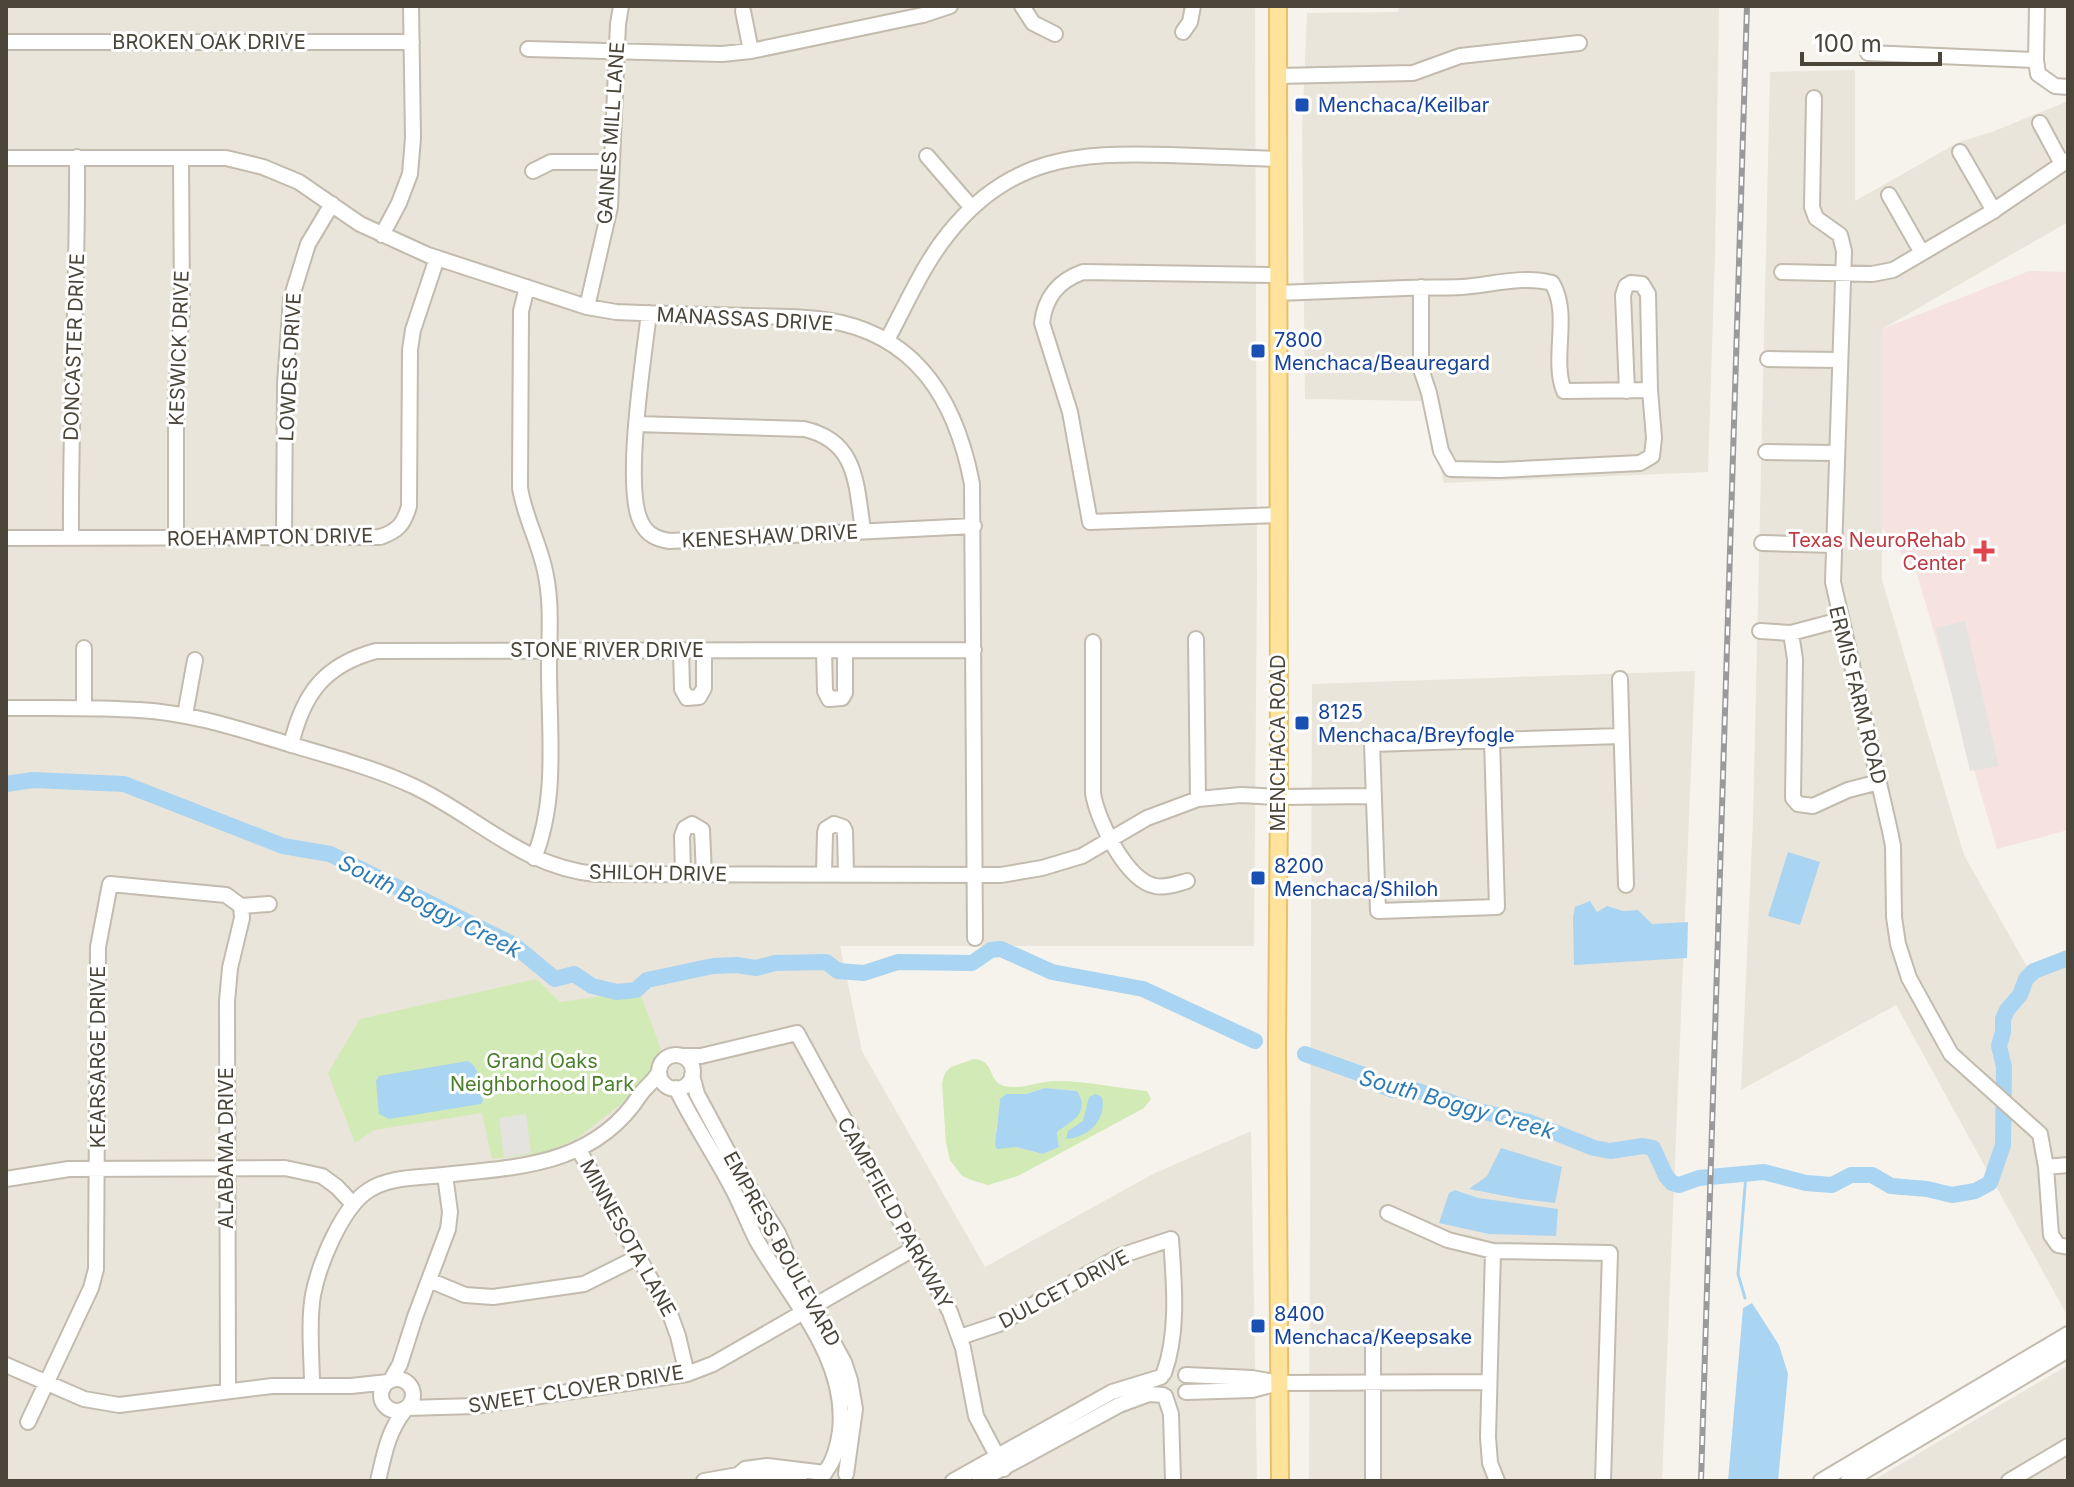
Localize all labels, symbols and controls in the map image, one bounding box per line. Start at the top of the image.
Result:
scale bar [1802,16,1940,66]
text: 100 m [1814,29,1882,58]
street label: BROKEN OAK DRIVE [112,30,306,54]
street label: GAINES MILL LANE [593,41,629,225]
place label: Menchaca/Keilbar [1318,93,1490,117]
marker: Menchaca/Keilbar [1293,96,1311,114]
street label: DONCASTER DRIVE [59,253,89,441]
street label: KESWICK DRIVE [164,270,194,426]
street label: LOWDES DRIVE [274,292,306,442]
street label: MANASSAS DRIVE [656,302,834,336]
place label: 7800 Menchaca/Beauregard [1274,328,1490,375]
marker: 7800 Menchaca/Beauregard [1249,342,1267,360]
street label: KENESHAW DRIVE [681,519,859,553]
street label: ROEHAMPTON DRIVE [167,523,373,551]
place label: Texas NeuroRehab Center [1788,528,1966,575]
marker: Texas NeuroRehab Center [1973,540,1995,562]
street label: ERMIS FARM ROAD [1824,603,1892,787]
street label: STONE RIVER DRIVE [510,638,704,662]
street label: MENCHACA ROAD [1266,654,1290,832]
place label: 8125 Menchaca/Breyfogle [1318,700,1515,747]
marker: 8125 Menchaca/Breyfogle [1293,714,1311,732]
water label: South Boggy Creek [334,849,526,964]
place label: 8200 Menchaca/Shiloh [1274,854,1438,901]
street label: SHILOH DRIVE [589,860,727,886]
marker: 8200 Menchaca/Shiloh [1249,869,1267,887]
street label: KEARSARGE DRIVE [86,966,110,1148]
park label: Grand Oaks Neighborhood Park [450,1049,634,1096]
water label: South Boggy Creek [1357,1064,1558,1144]
street label: ALABAMA DRIVE [214,1067,238,1229]
street label: CAMPFIELD PARKWAY [832,1113,958,1313]
street label: EMPRESS BOULEVARD [718,1147,846,1351]
street label: MINNESOTA LANE [575,1155,681,1321]
street label: DULCET DRIVE [995,1245,1133,1333]
place label: 8400 Menchaca/Keepsake [1274,1302,1472,1349]
marker: 8400 Menchaca/Keepsake [1249,1317,1267,1335]
street label: SWEET CLOVER DRIVE [467,1360,685,1418]

